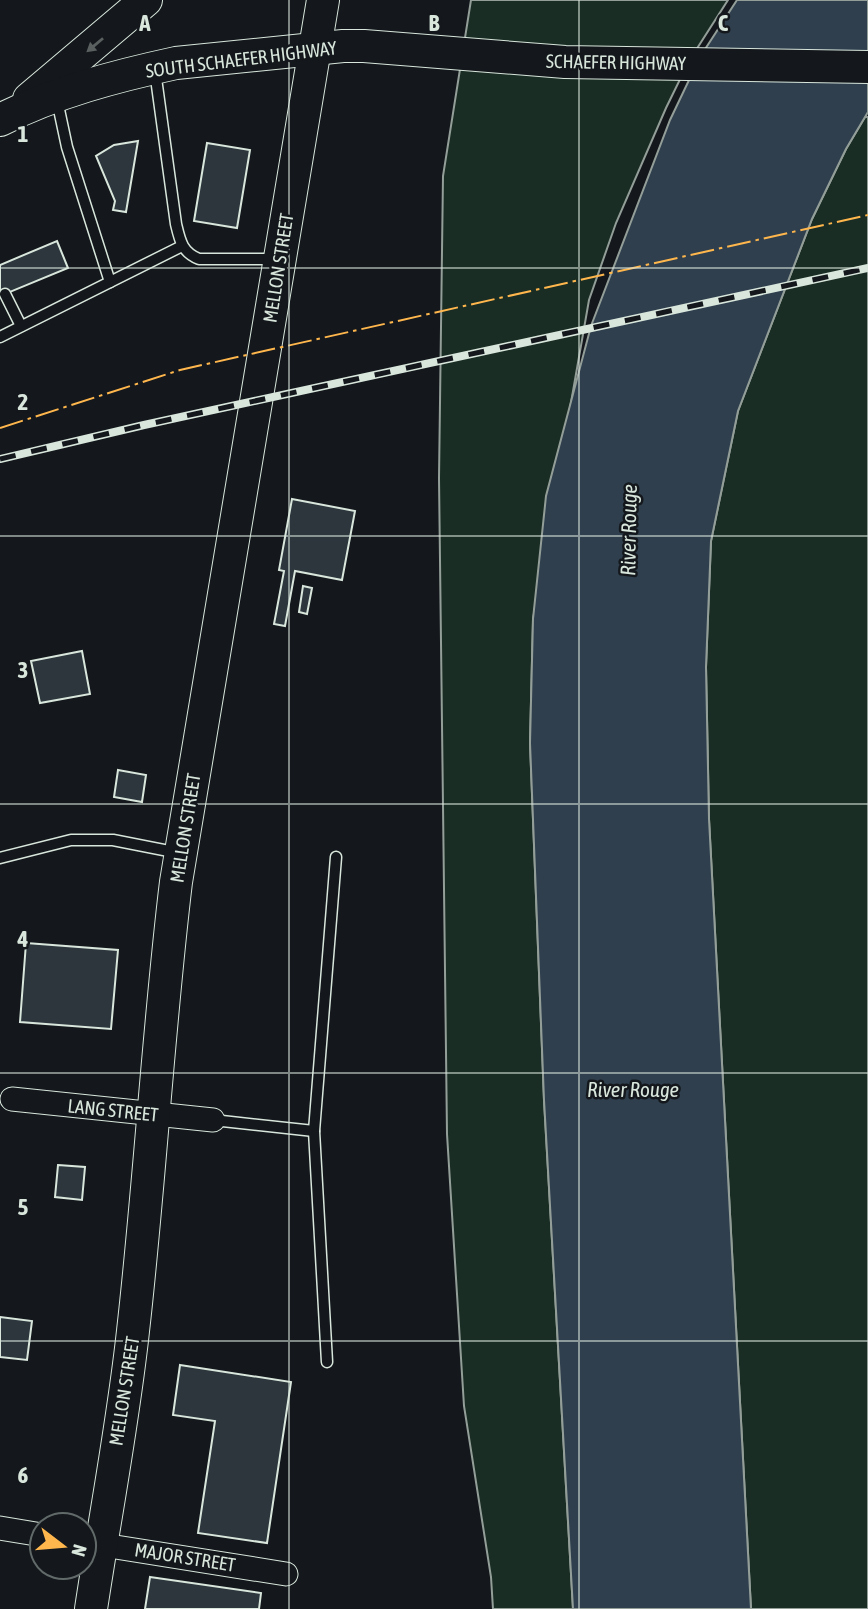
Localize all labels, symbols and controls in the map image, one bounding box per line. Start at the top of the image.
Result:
text: A [138,10,151,36]
text: B [429,10,440,36]
text: C [718,10,729,36]
street label: SOUTH SCHAEFER HIGHWAY [144,36,338,82]
one-way arrow [86,37,103,52]
street label: SCHAEFER HIGHWAY [546,50,687,74]
text: 1 [18,121,29,147]
street label: MELLON STREET [258,211,298,324]
text: 2 [18,389,28,415]
water label: River Rouge [615,484,641,576]
text: 3 [18,657,28,683]
street label: MELLON STREET [165,771,205,884]
text: 4 [17,926,29,952]
water label: River Rouge [587,1077,679,1101]
street label: LANG STREET [67,1094,160,1126]
text: 5 [18,1194,29,1220]
street label: MELLON STREET [104,1334,144,1447]
text: 6 [18,1462,29,1488]
north arrow [28,1511,98,1581]
street label: MAJOR STREET [133,1538,238,1576]
text: N [67,1542,91,1559]

